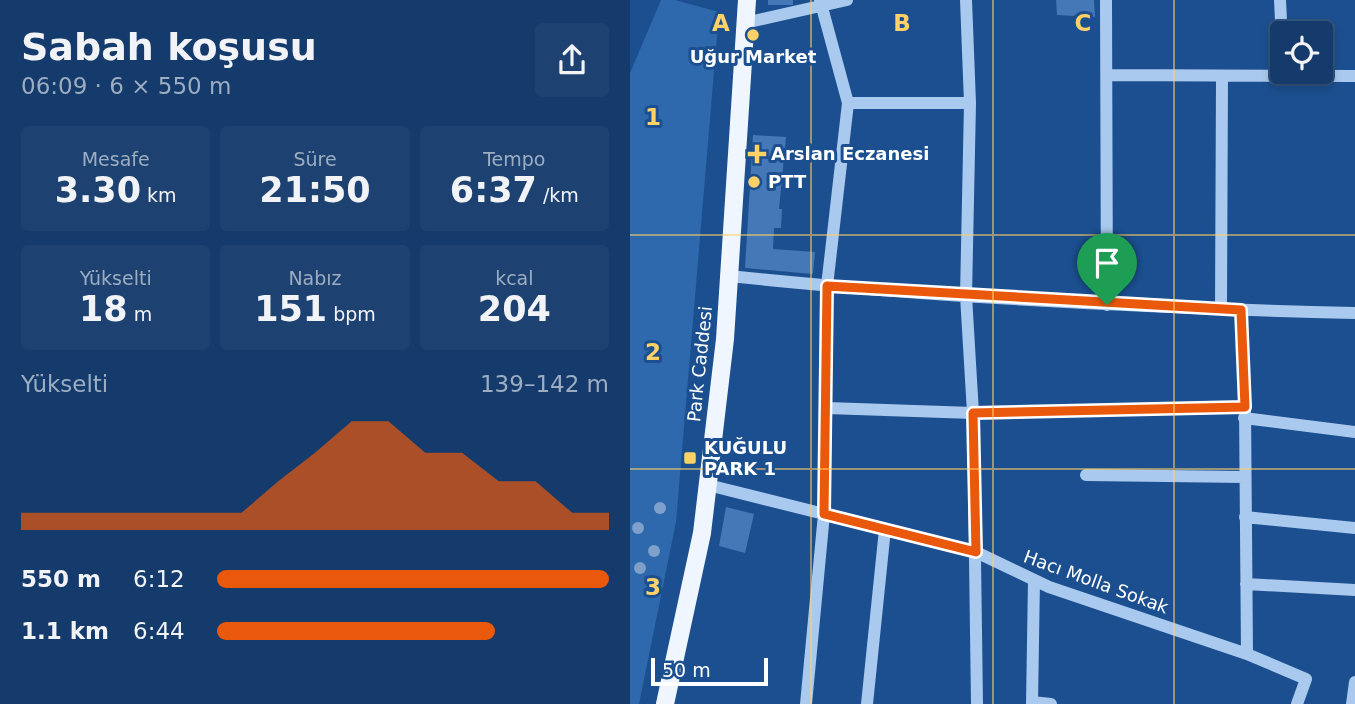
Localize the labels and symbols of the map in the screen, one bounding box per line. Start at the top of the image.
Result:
text: A [712,10,730,36]
text: B [893,10,911,36]
text: C [1075,10,1091,36]
marker: Uğur Market [745,27,761,43]
place label: Uğur Market [690,46,817,67]
text: 1 [645,104,661,130]
place label: Arslan Eczanesi [771,143,929,164]
marker: Arslan Eczanesi [749,146,765,162]
place label: PTT [768,171,807,192]
marker: PTT [746,174,762,190]
pin [1077,233,1137,305]
street label: Park Caddesi [683,305,716,423]
text: 2 [645,339,661,365]
place label: KUĞULU PARK 1 [704,437,787,479]
marker: KUĞULU PARK 1 [682,450,698,466]
street label: Hacı Molla Sokak [1021,546,1172,618]
text: 3 [645,574,661,600]
scale bar [651,655,768,687]

